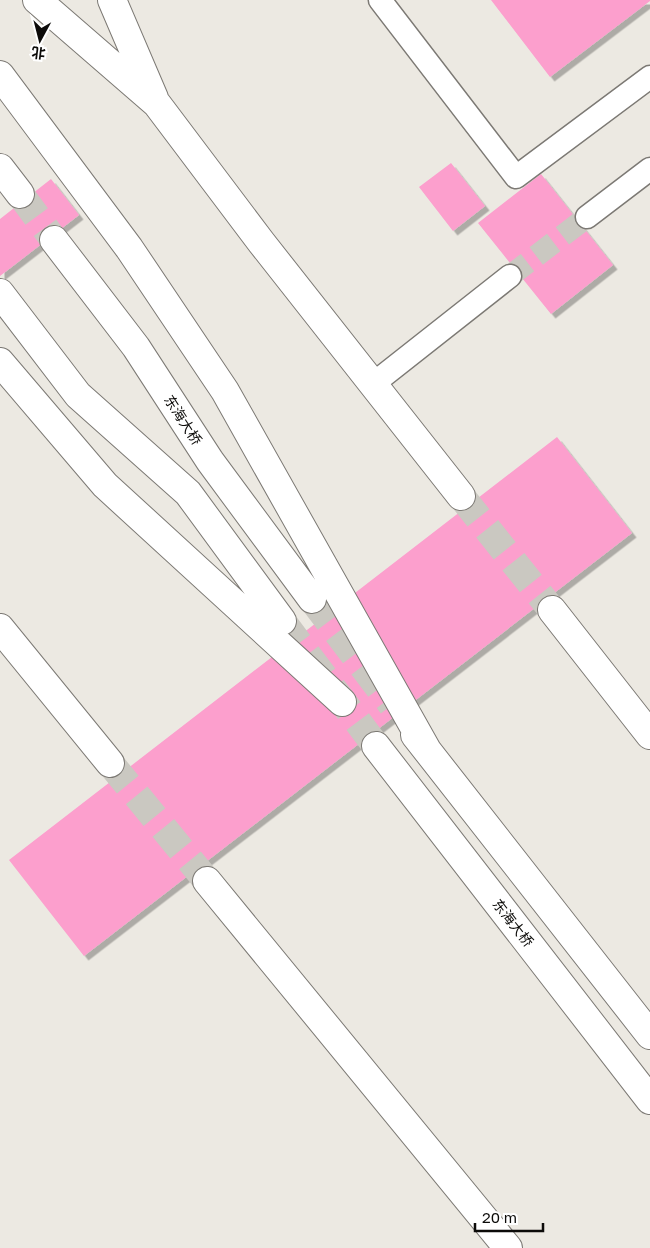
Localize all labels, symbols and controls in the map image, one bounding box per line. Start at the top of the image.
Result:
north arrow [15,15,65,65]
text: 北 [30,44,46,63]
street label: 东海大桥 [161,392,206,448]
street label: 东海大桥 [489,895,537,950]
scale bar [475,1200,542,1232]
text: 20 m [482,1208,517,1226]

